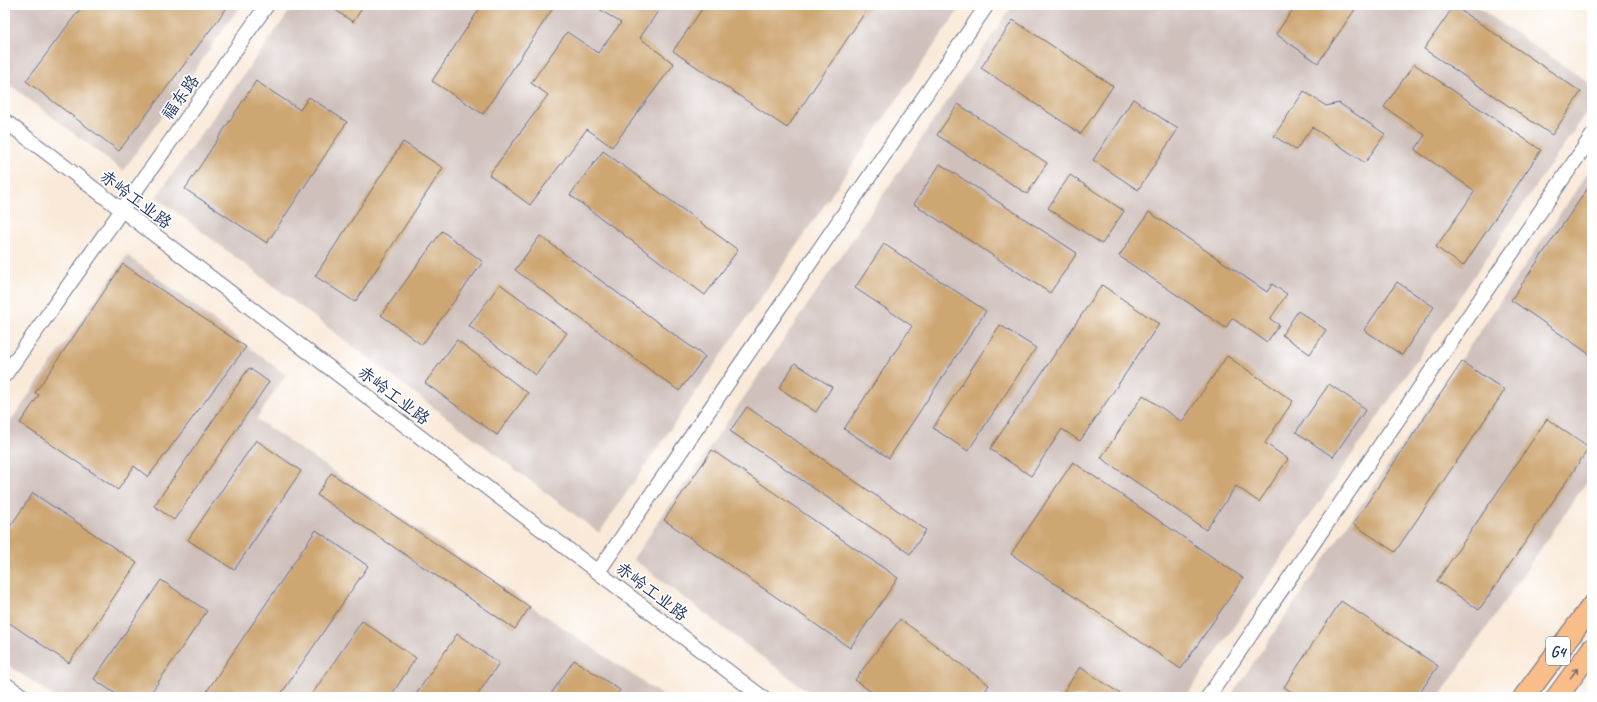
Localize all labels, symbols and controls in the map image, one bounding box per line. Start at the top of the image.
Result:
street label: 福东路 [157,70,204,124]
street label: 赤岭工业路 [95,165,176,233]
street label: 赤岭工业路 [353,361,434,429]
street label: 赤岭工业路 [611,557,692,625]
road number: G4 [1546,637,1570,665]
one-way arrow [1570,668,1579,679]

